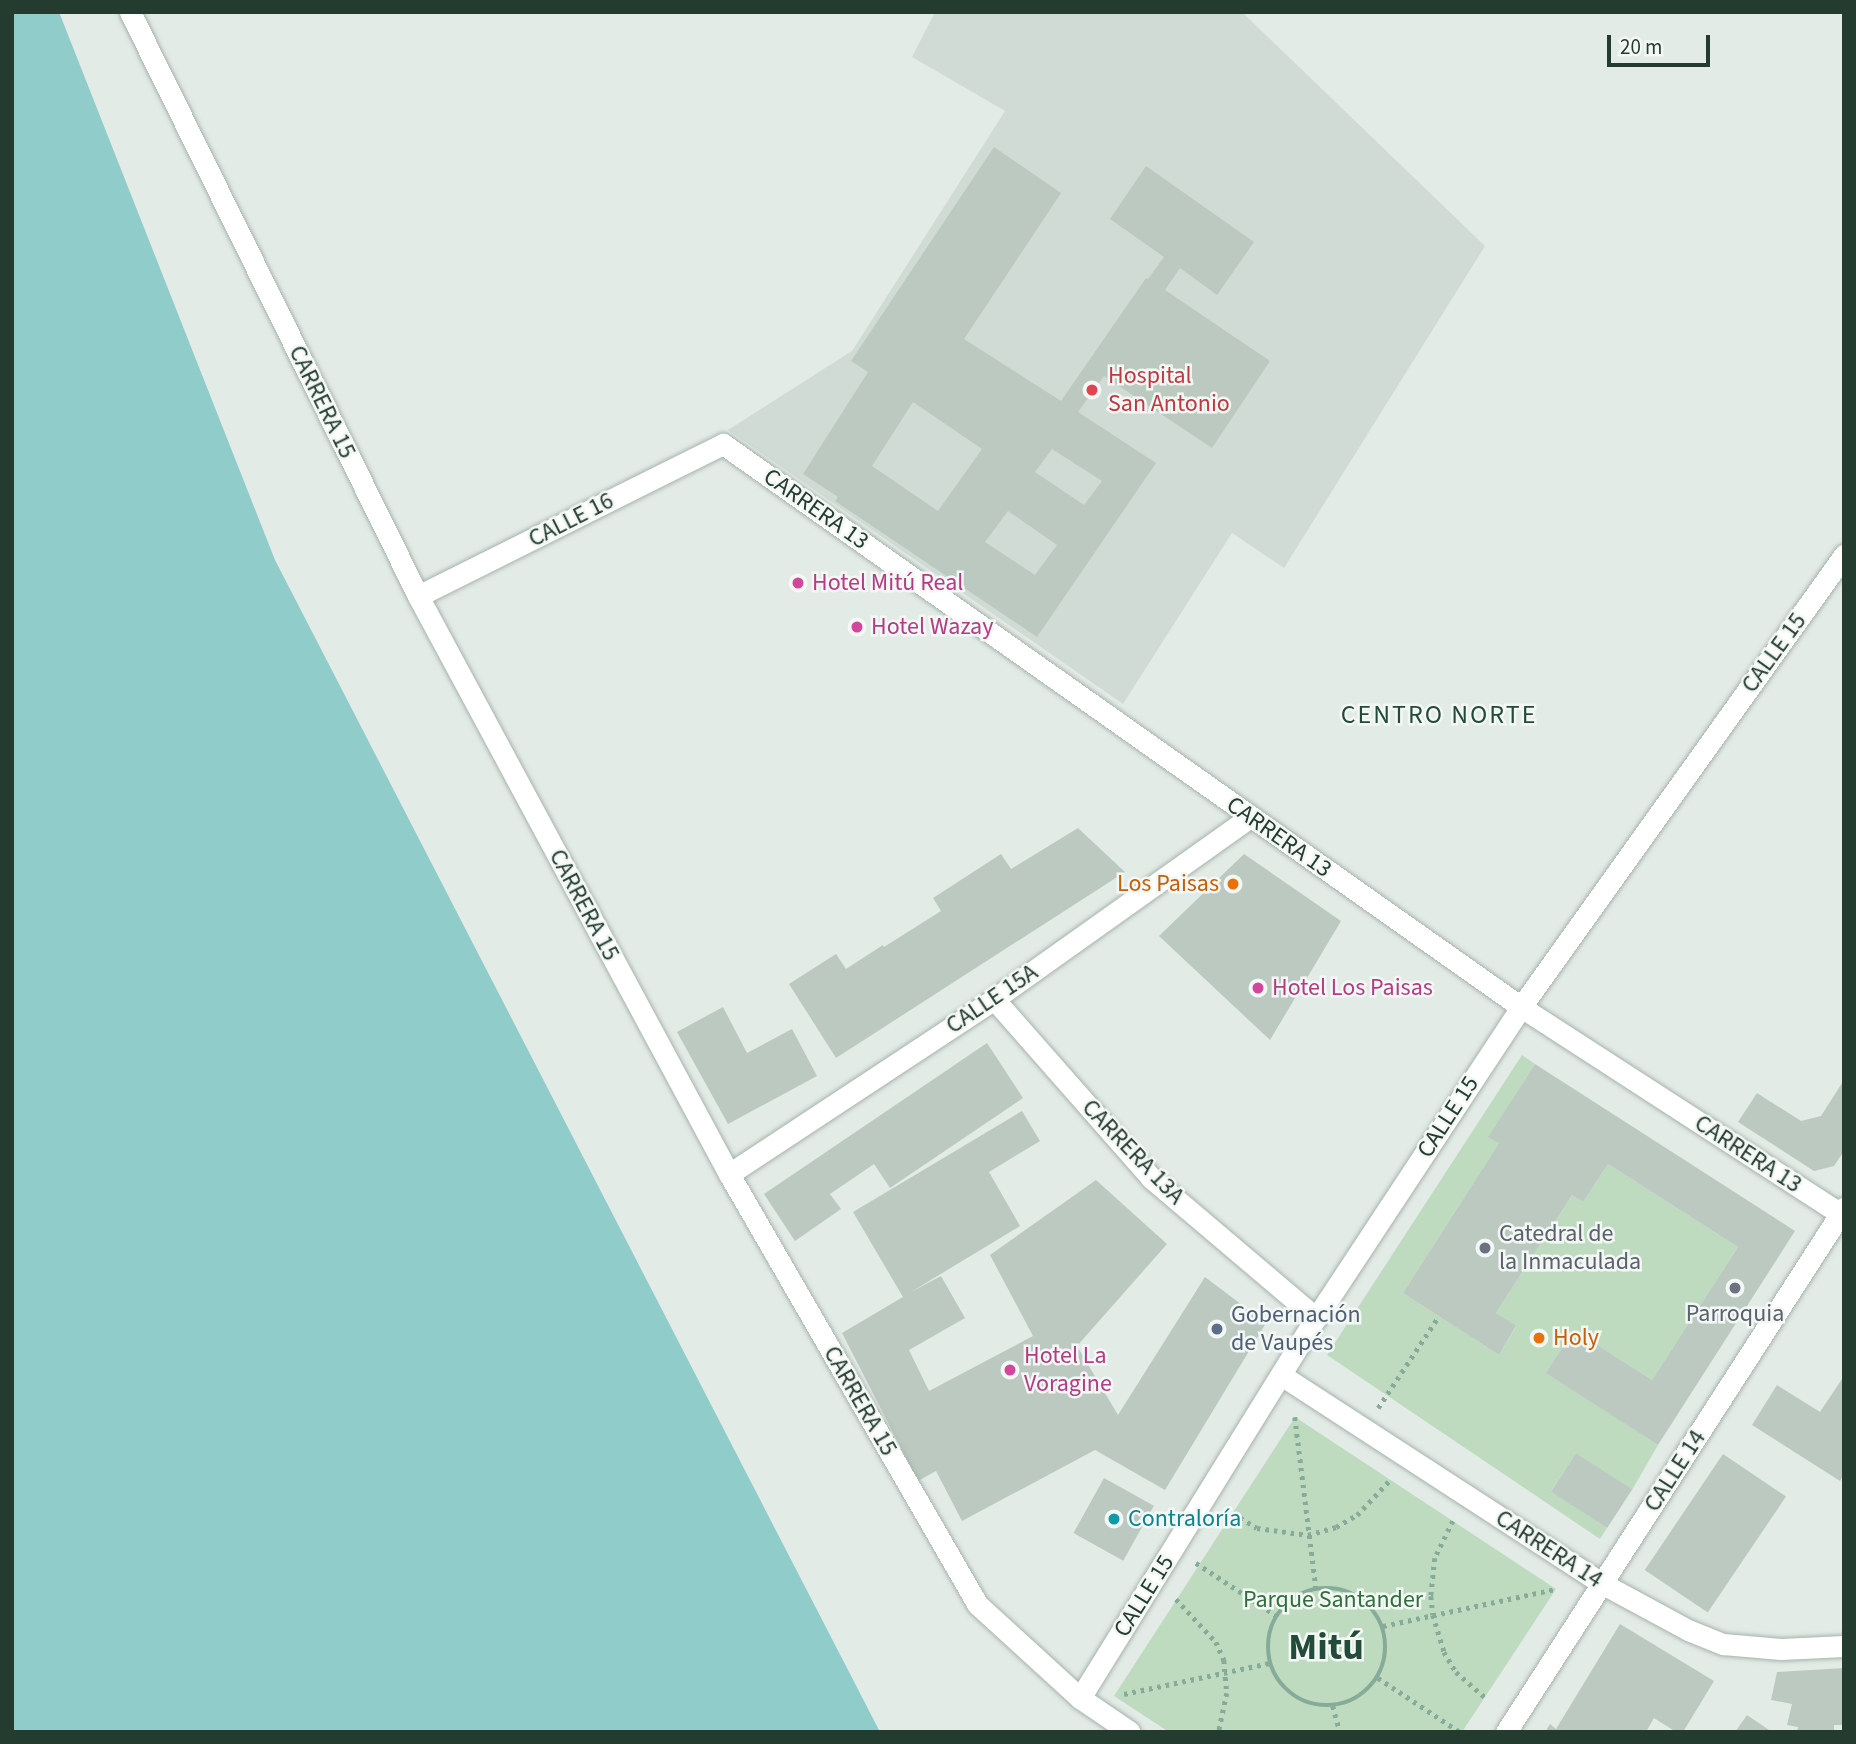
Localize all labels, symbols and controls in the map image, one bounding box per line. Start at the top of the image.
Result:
scale bar [1611,21,1714,65]
text: 20 m [1620,32,1662,62]
street label: CARRERA 15 [282,341,362,463]
place label: Hospital San Antonio [1108,362,1230,418]
marker: Hospital San Antonio [1082,380,1102,400]
street label: CARRERA 13 [758,462,874,556]
street label: CALLE 16 [524,486,618,554]
place label: Hotel Mitú Real [812,569,963,597]
marker: Hotel Mitú Real [790,575,806,591]
street label: CALLE 15 [1735,608,1813,698]
place label: Hotel Wazay [871,613,993,641]
marker: Hotel Wazay [849,619,865,635]
district label: CENTRO NORTE [1342,699,1536,731]
street label: CARRERA 13 [1221,790,1337,884]
street label: CARRERA 15 [543,844,625,966]
place label: Los Paisas [1117,870,1219,898]
marker: Los Paisas [1225,876,1241,892]
street label: CALLE 15A [941,958,1043,1040]
place label: Hotel Los Paisas [1272,974,1433,1002]
marker: Hotel Los Paisas [1250,980,1266,996]
street label: CALLE 15 [1411,1071,1485,1163]
street label: CARRERA 13A [1076,1093,1190,1211]
street label: CARRERA 13 [1689,1109,1807,1199]
place label: Catedral de la Inmaculada [1499,1220,1641,1276]
marker: Catedral de la Inmaculada [1477,1240,1493,1256]
marker: Parroquia [1727,1280,1743,1296]
place label: Parroquia [1686,1300,1784,1328]
place label: Gobernación de Vaupés [1231,1301,1361,1357]
marker: Gobernación de Vaupés [1209,1321,1225,1337]
place label: Holy [1553,1324,1599,1352]
marker: Holy [1531,1330,1547,1346]
street label: CARRERA 15 [817,1341,903,1461]
place label: Hotel La Voragine [1024,1342,1112,1398]
marker: Hotel La Voragine [1002,1362,1018,1378]
street label: CALLE 14 [1638,1425,1712,1517]
street label: CARRERA 14 [1490,1504,1608,1594]
place label: Contraloría [1128,1505,1241,1533]
marker: Contraloría [1106,1511,1122,1527]
street label: CALLE 15 [1108,1550,1180,1642]
park label: Parque Santander [1243,1586,1423,1614]
district label: Mitú [1288,1625,1364,1671]

